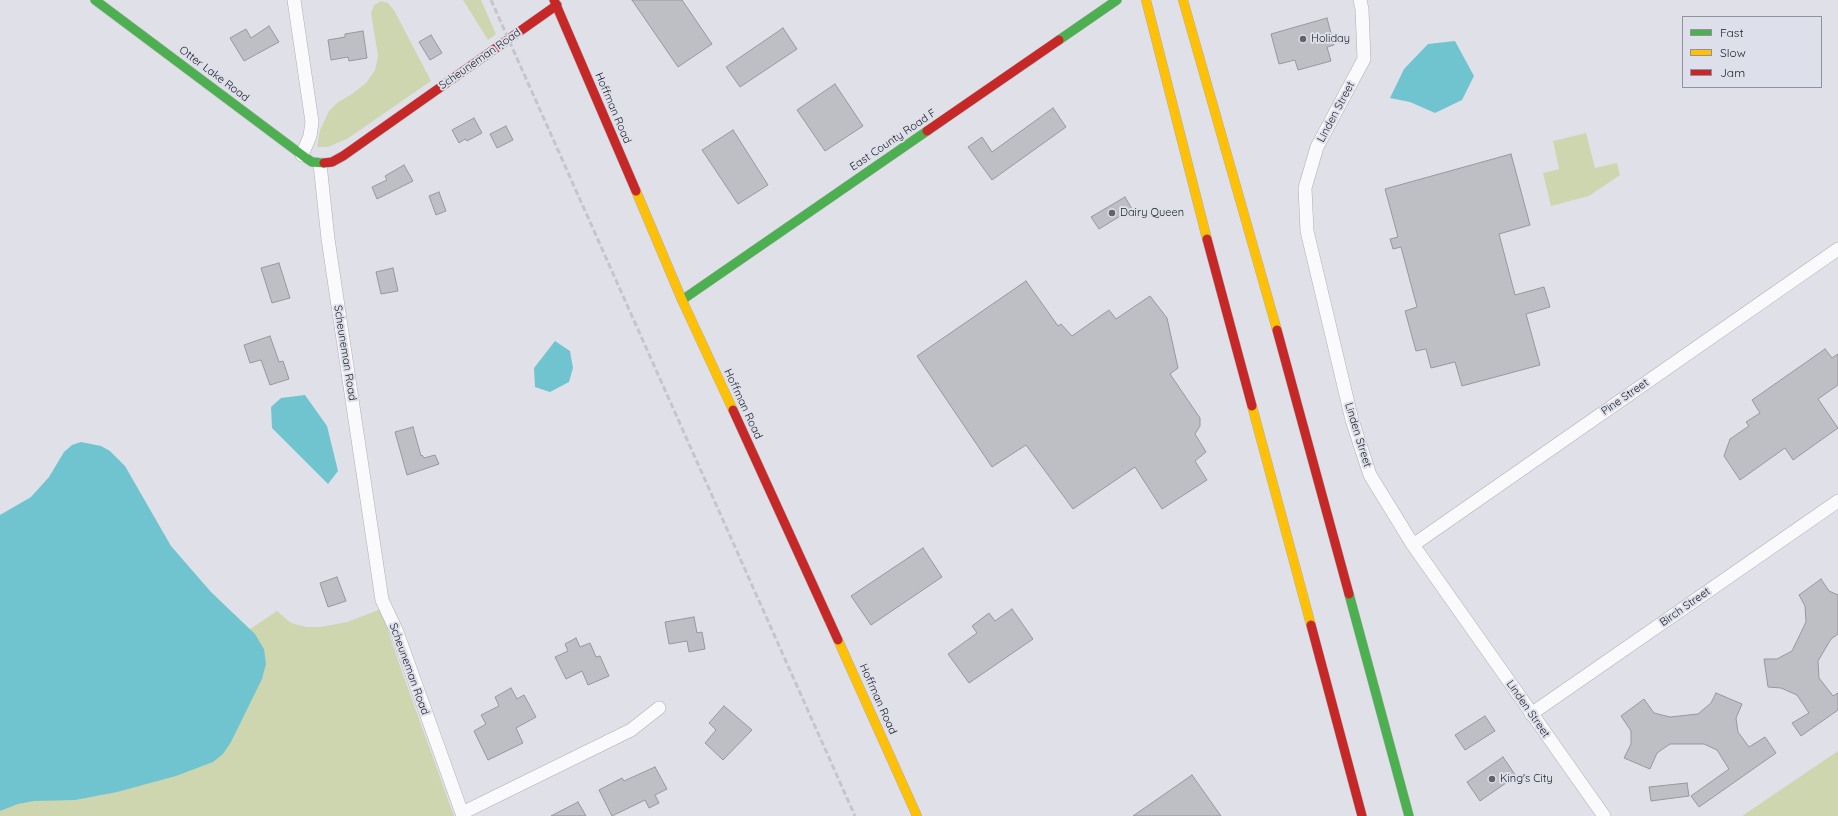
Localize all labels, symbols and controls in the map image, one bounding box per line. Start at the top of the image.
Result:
legend [1682,16,1822,88]
text: Fast [1720,25,1744,40]
street label: Scheuneman Road [437,26,523,92]
place label: Holiday [1311,32,1350,46]
marker: Holiday [1298,34,1308,44]
street label: Otter Lake Road [177,43,251,105]
text: Slow [1720,45,1746,60]
text: Jam [1720,65,1745,80]
street label: Hoffman Road [592,71,634,145]
street label: Linden Street [1314,79,1358,145]
street label: East County Road F [848,106,938,174]
place label: Dairy Queen [1120,206,1184,220]
marker: Dairy Queen [1107,208,1117,218]
street label: Scheuneman Road [331,304,359,402]
street label: Hoffman Road [721,367,765,441]
street label: Pine Street [1599,376,1651,418]
street label: Linden Street [1342,401,1374,469]
street label: Birch Street [1657,585,1713,629]
street label: Scheuneman Road [386,621,432,717]
street label: Hoffman Road [857,662,899,736]
street label: Linden Street [1503,678,1553,740]
place label: King's City [1500,772,1553,786]
marker: King's City [1487,774,1497,784]

